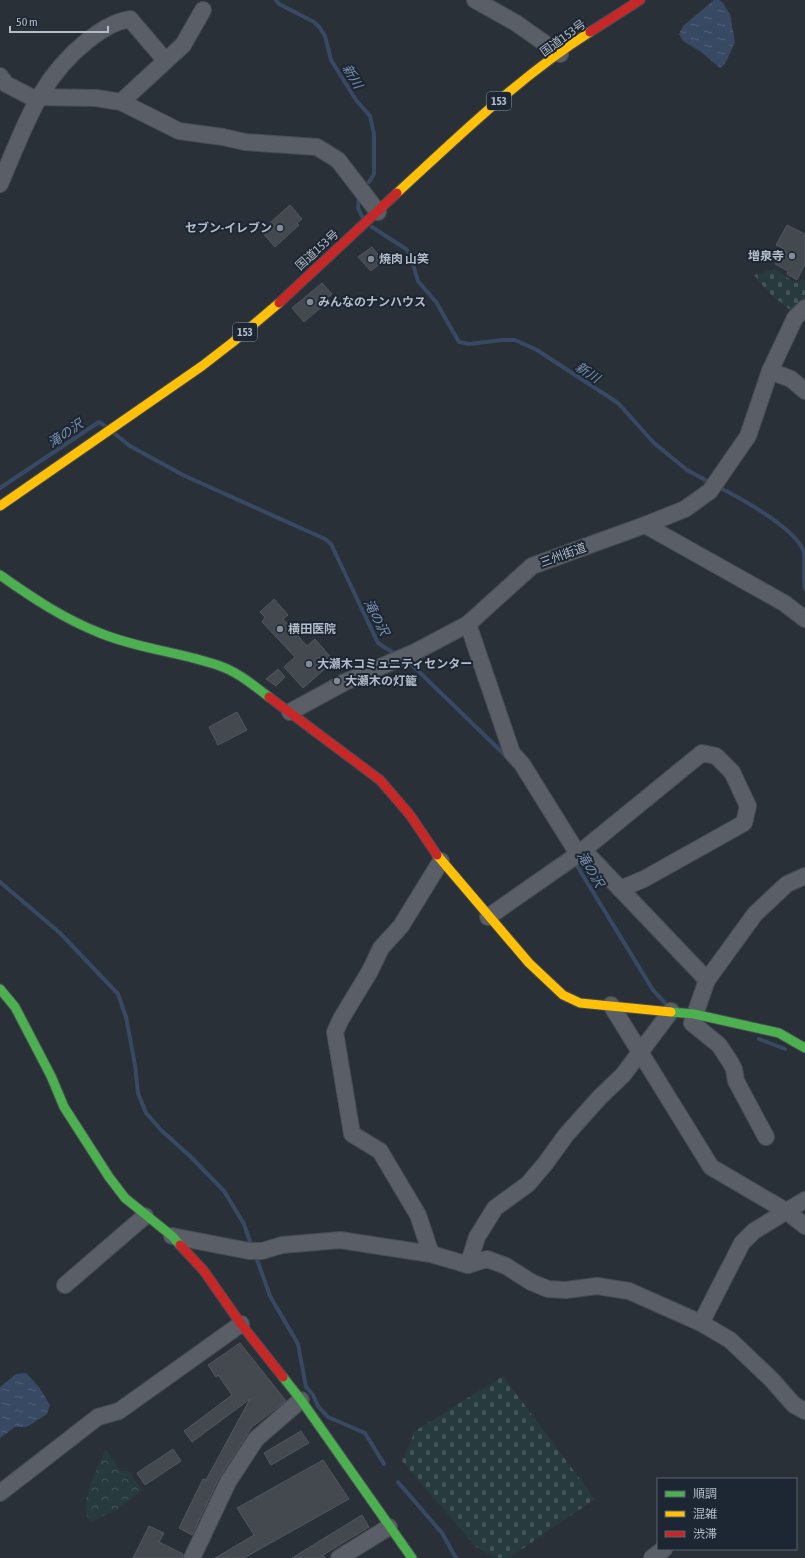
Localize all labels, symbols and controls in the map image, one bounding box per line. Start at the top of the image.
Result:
scale bar [10,8,108,34]
text: 50 m [16,15,38,29]
street label: 国道153号 [537,17,589,59]
water label: 新川 [339,61,367,93]
road number: 153 [487,92,511,110]
place label: セブン-イレブン [185,221,272,235]
marker: セブン-イレブン [275,223,285,233]
street label: 国道153号 [293,227,341,273]
place label: 増泉寺 [748,249,784,263]
marker: 増泉寺 [787,251,797,261]
place label: 焼肉 山笑 [379,252,429,266]
marker: 焼肉 山笑 [366,254,376,264]
place label: みんなのナンハウス [318,295,426,309]
marker: みんなのナンハウス [305,297,315,307]
road number: 153 [233,323,257,341]
water label: 新川 [573,359,604,387]
water label: 滝の沢 [45,415,87,451]
street label: 三州街道 [538,540,588,570]
water label: 滝の沢 [361,596,393,640]
place label: 横田医院 [288,622,336,636]
marker: 横田医院 [275,624,285,634]
place label: 大瀬木コミュニティセンター [317,657,472,671]
marker: 大瀬木コミュニティセンター [304,659,314,669]
place label: 大瀬木の灯籠 [345,674,417,688]
marker: 大瀬木の灯籠 [332,676,342,686]
water label: 滝の沢 [574,849,608,892]
legend [657,1478,797,1550]
text: 順調 [693,1487,717,1501]
text: 混雑 [693,1507,717,1521]
text: 渋滞 [693,1527,717,1541]

